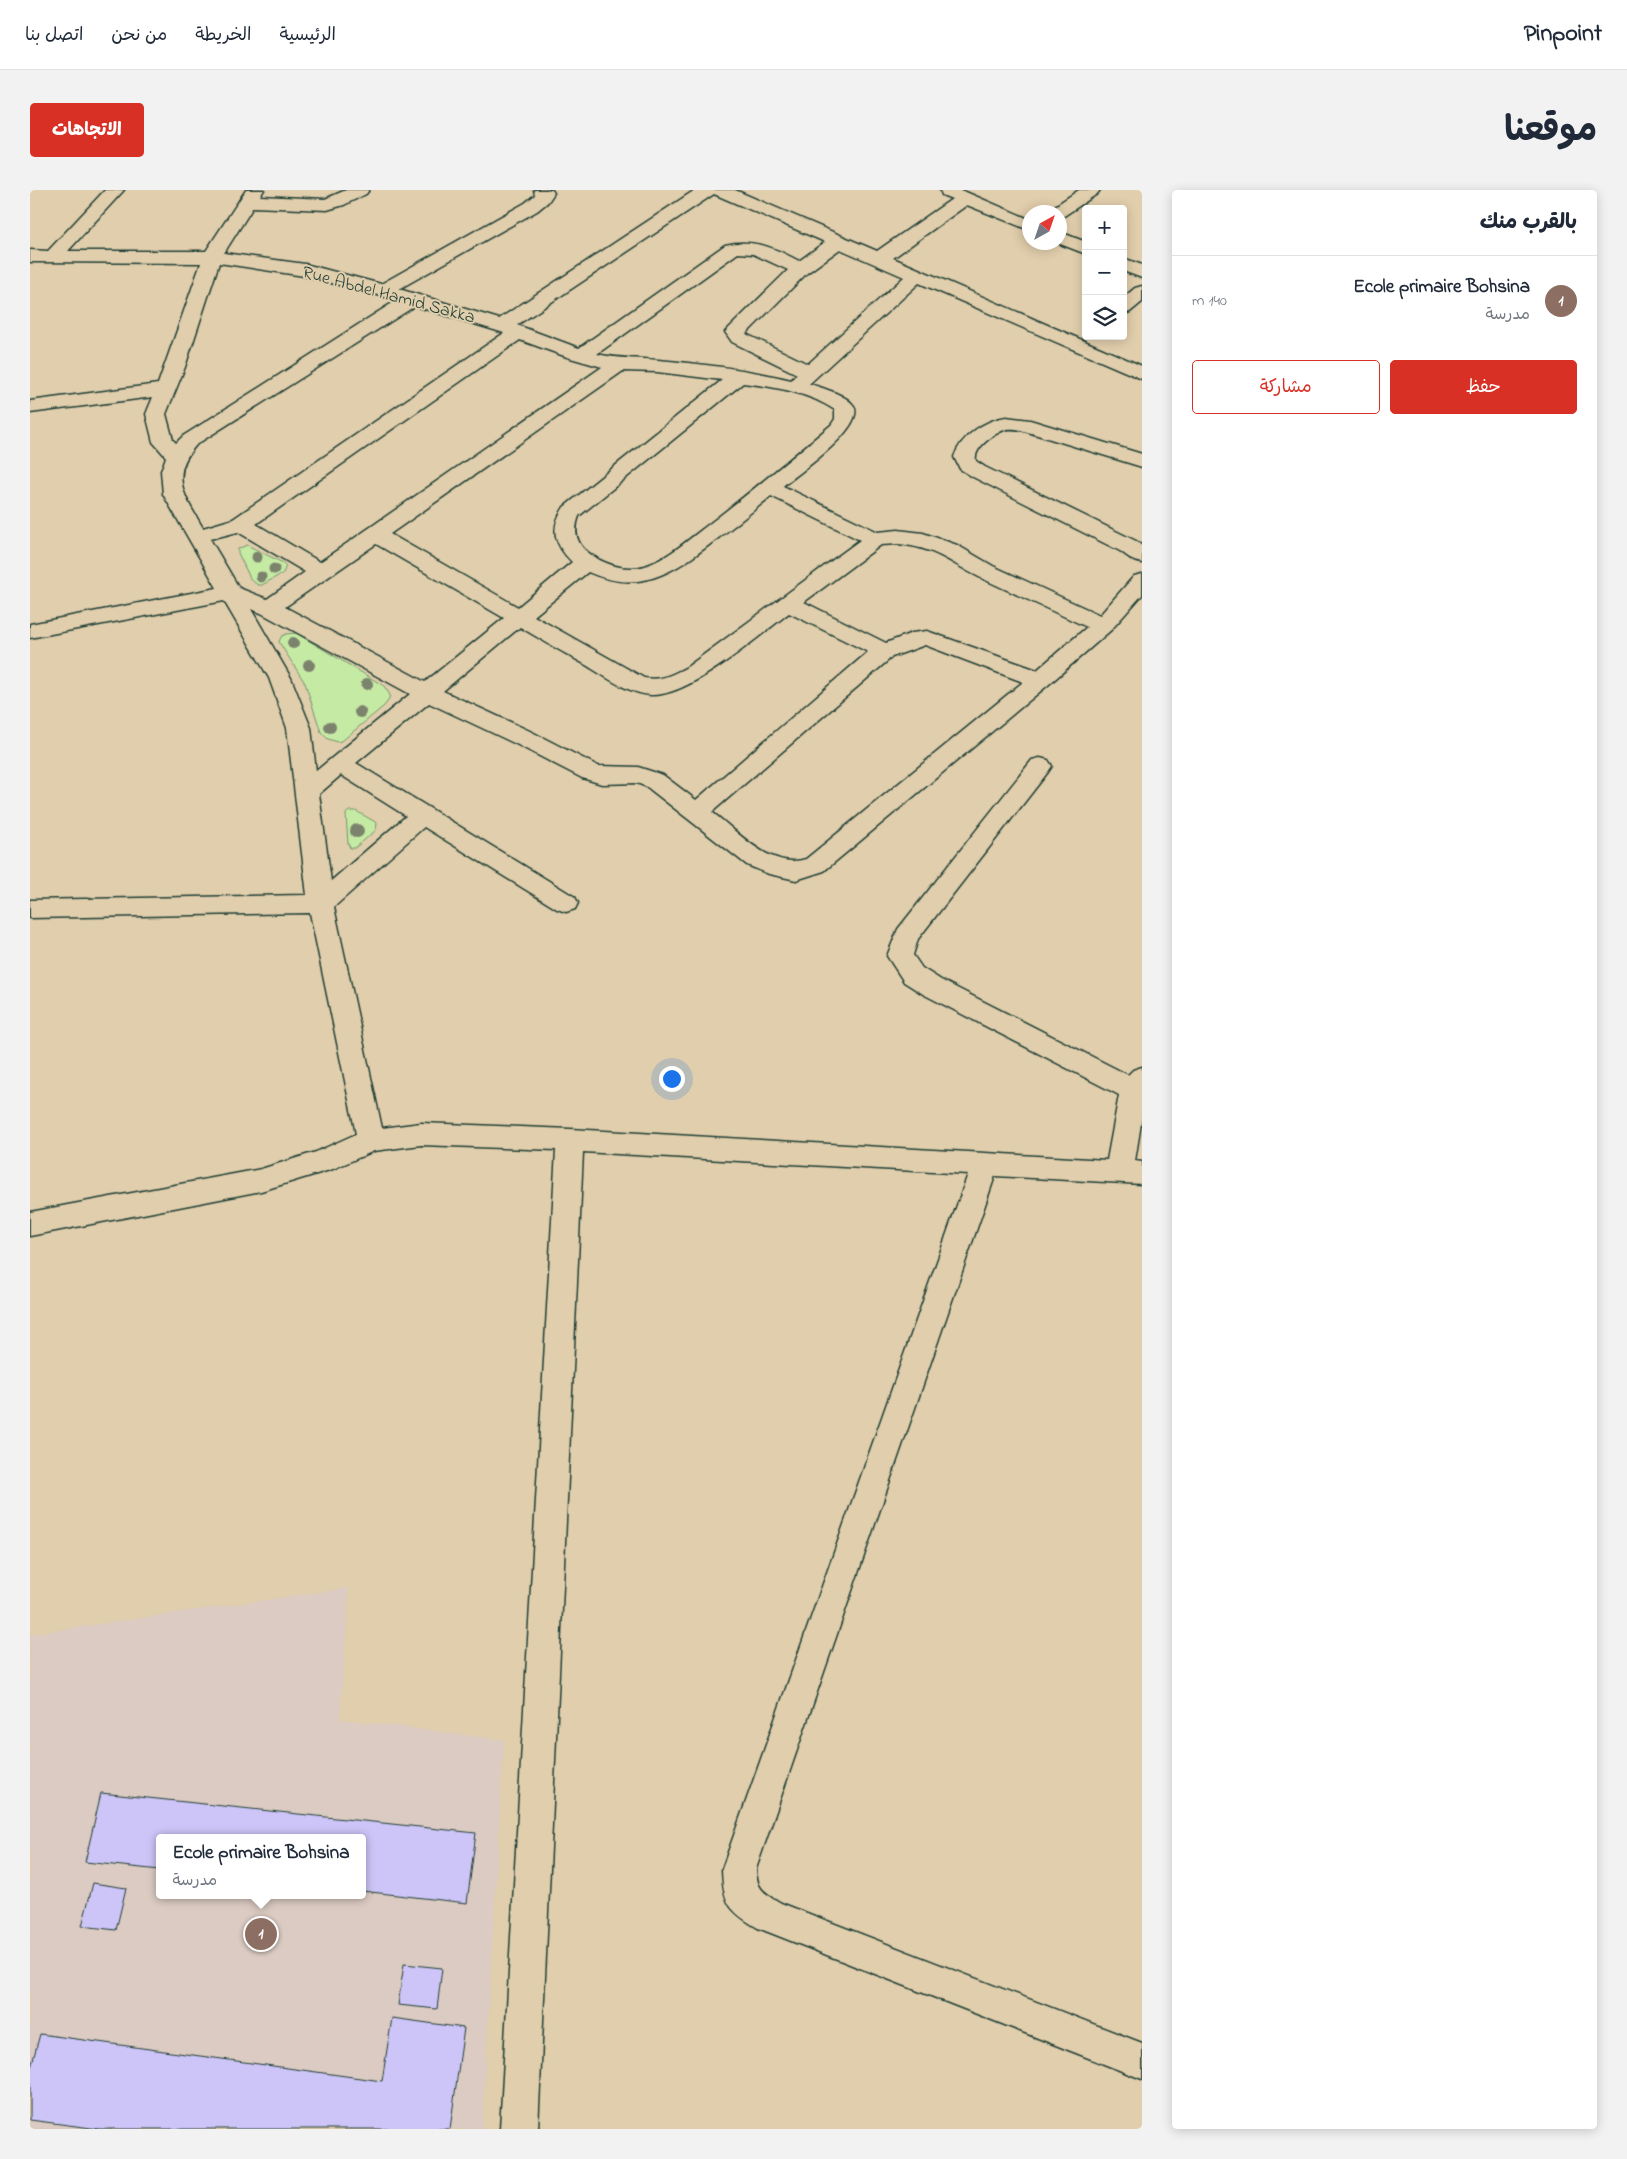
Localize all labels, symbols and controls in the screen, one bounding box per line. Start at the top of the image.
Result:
text: Pinpoint [1524,17,1602,52]
text: اتصل بنا [25,23,83,49]
text: من نحن [111,23,167,49]
text: الخريطة [195,23,251,49]
text: الرئيسية [279,23,336,49]
button: الاتجاهات [30,103,144,157]
text: موقعنا [1504,106,1597,157]
north arrow [1022,205,1067,250]
map controls [1082,205,1127,340]
button: + [1082,205,1127,250]
text: بالقرب منك [1480,208,1577,238]
button: − [1082,250,1127,295]
street label: Rue Abdel Hamid Sakka [299,260,478,332]
text: Ecole primaire Bohsina [1353,274,1530,301]
text: 140 m [1192,289,1227,313]
text: 1 [1558,289,1564,313]
button: layers [1082,295,1127,340]
text: مدرسة [1485,303,1530,327]
button: مشاركة [1192,360,1380,414]
button: حفظ [1390,360,1577,414]
your location [659,1066,685,1092]
popup [156,1834,366,1899]
text: Ecole primaire Bohsina [173,1840,349,1867]
text: مدرسة [173,1869,217,1893]
pin: 1 [245,1915,277,1953]

